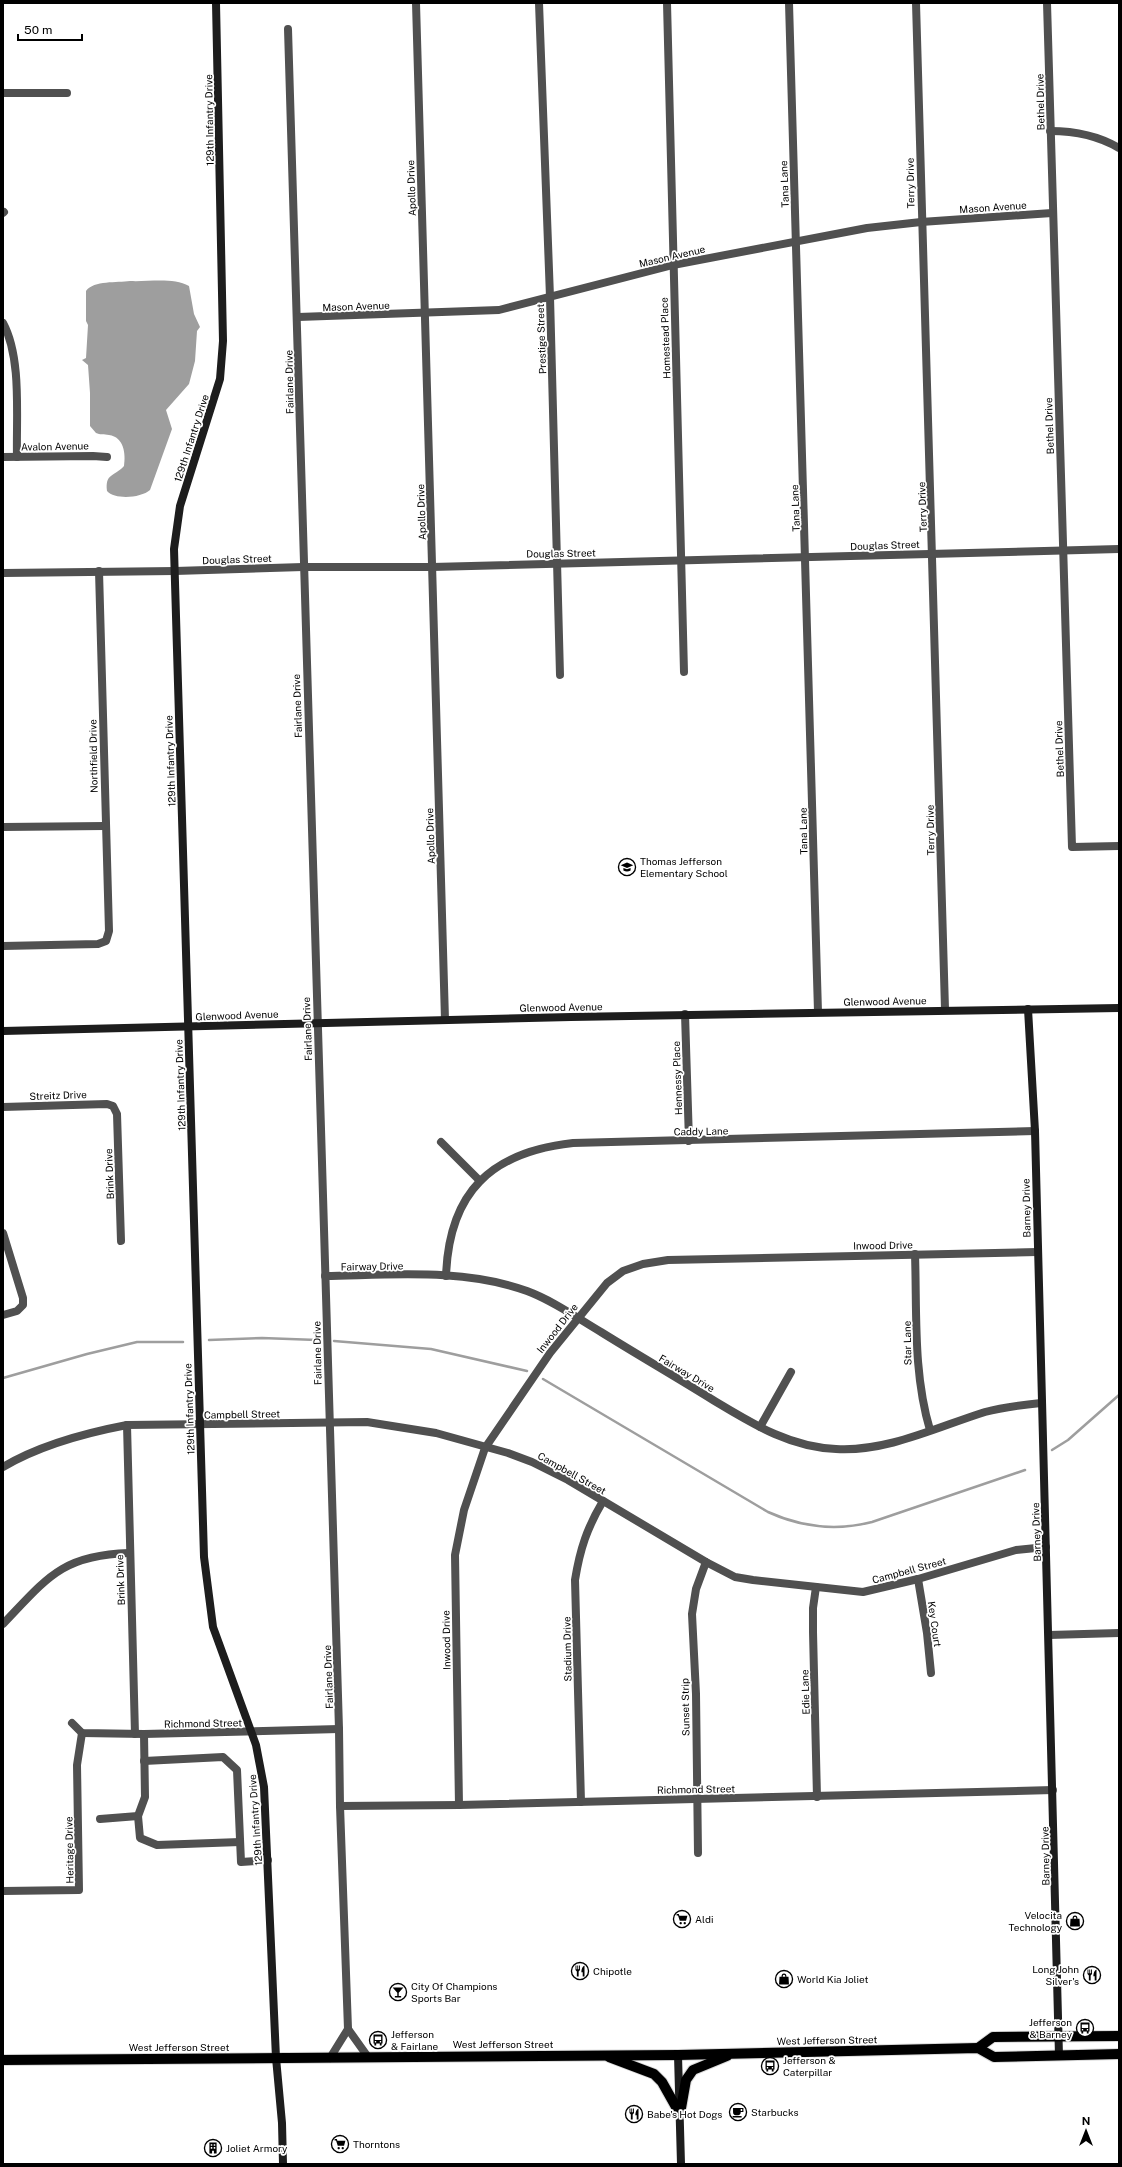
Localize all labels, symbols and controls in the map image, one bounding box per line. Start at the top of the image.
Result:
scale bar [18,16,82,42]
text: 50 m [24,23,52,37]
street label: Bethel Drive [1033,73,1046,131]
street label: 129th Infantry Drive [202,74,216,166]
street label: Terry Drive [904,157,916,208]
street label: Apollo Drive [404,159,418,216]
street label: Tana Lane [777,160,791,208]
street label: Mason Avenue [959,199,1027,215]
street label: Mason Avenue [638,242,707,269]
street label: Homestead Place [658,297,672,379]
street label: Mason Avenue [322,299,390,313]
street label: Prestige Street [534,303,548,374]
street label: Fairlane Drive [282,350,296,414]
street label: 129th Infantry Drive [171,392,211,483]
street label: Bethel Drive [1042,397,1056,455]
street label: Avalon Avenue [21,439,89,453]
street label: Terry Drive [915,481,929,532]
street label: Apollo Drive [414,483,428,540]
street label: Tana Lane [788,484,802,532]
street label: Douglas Street [850,538,920,552]
street label: Douglas Street [526,546,596,560]
street label: Douglas Street [202,552,272,566]
street label: Fairlane Drive [290,673,304,738]
street label: 129th Infantry Drive [162,715,178,807]
street label: Northfield Drive [86,719,100,793]
street label: Bethel Drive [1052,720,1066,778]
street label: Terry Drive [924,804,936,855]
street label: Apollo Drive [423,807,437,864]
street label: Tana Lane [797,807,809,855]
place label: Thomas Jefferson Elementary School [640,855,728,879]
school or university icon: Thomas Jefferson Elementary School [617,857,637,877]
street label: Glenwood Avenue [843,994,927,1008]
street label: Fairlane Drive [300,996,314,1061]
street label: Glenwood Avenue [519,1000,603,1014]
street label: Glenwood Avenue [195,1008,279,1022]
street label: 129th Infantry Drive [172,1039,188,1131]
street label: Hennessy Place [670,1040,684,1115]
street label: Streitz Drive [29,1088,87,1102]
street label: Caddy Lane [674,1125,729,1137]
street label: Brink Drive [102,1148,116,1200]
street label: Barney Drive [1019,1178,1033,1238]
street label: Inwood Drive [853,1238,913,1252]
street label: Fairway Drive [341,1259,404,1273]
street label: Inwood Drive [534,1300,580,1355]
street label: Star Lane [901,1320,913,1366]
street label: Fairlane Drive [310,1321,324,1385]
street label: Fairway Drive [657,1352,717,1394]
street label: 129th Infantry Drive [181,1363,197,1455]
street label: Campbell Street [204,1407,280,1421]
street label: Campbell Street [536,1449,608,1497]
street label: Barney Drive [1029,1502,1043,1562]
street label: Brink Drive [113,1554,127,1606]
street label: Campbell Street [871,1554,947,1586]
street label: Key Court [926,1600,944,1648]
street label: Inwood Drive [439,1610,453,1670]
street label: Stadium Drive [560,1616,574,1682]
street label: Fairlane Drive [321,1644,335,1709]
street label: Edie Lane [798,1669,812,1715]
street label: Sunset Strip [678,1678,692,1736]
street label: Richmond Street [164,1716,242,1730]
street label: 129th Infantry Drive [246,1774,264,1866]
street label: Richmond Street [657,1782,735,1796]
street label: Heritage Drive [62,1816,76,1884]
street label: Barney Drive [1038,1826,1052,1886]
supermarket icon: Aldi [672,1909,692,1929]
place label: Velocita Technology [1009,1909,1063,1933]
shop icon: Velocita Technology [1065,1911,1085,1931]
place label: Aldi [695,1913,713,1925]
restaurant icon: Chipotle [570,1961,590,1981]
place label: Long John Silver's [1032,1963,1079,1987]
place label: Chipotle [593,1965,632,1977]
restaurant icon: Long John Silver's [1082,1965,1102,1985]
shop icon: World Kia Joliet [774,1969,794,1989]
place label: World Kia Joliet [797,1973,869,1985]
place label: City Of Champions Sports Bar [411,1980,497,2004]
bar icon: City Of Champions Sports Bar [388,1982,408,2002]
place label: Jefferson & Barney [1029,2016,1073,2040]
bus stop icon: Jefferson & Barney [1075,2018,1095,2038]
place label: Jefferson & Fairlane [391,2028,439,2052]
bus stop icon: Jefferson & Fairlane [368,2030,388,2050]
street label: West Jefferson Street [777,2033,878,2047]
street label: West Jefferson Street [453,2038,553,2050]
street label: West Jefferson Street [129,2041,229,2053]
place label: Jefferson & Caterpillar [783,2054,836,2078]
bus stop icon: Jefferson & Caterpillar [760,2056,780,2076]
cafe icon: Starbucks [728,2102,748,2122]
restaurant icon: Babe's Hot Dogs [624,2104,644,2124]
place label: Starbucks [751,2106,798,2118]
place label: Babe's Hot Dogs [647,2108,722,2120]
north arrow [1066,2111,1106,2151]
text: N [1082,2115,1090,2127]
supermarket icon: Thorntons [330,2134,350,2154]
building icon: Joliet Armory [203,2138,223,2158]
place label: Thorntons [353,2138,400,2150]
place label: Joliet Armory [226,2142,288,2154]

